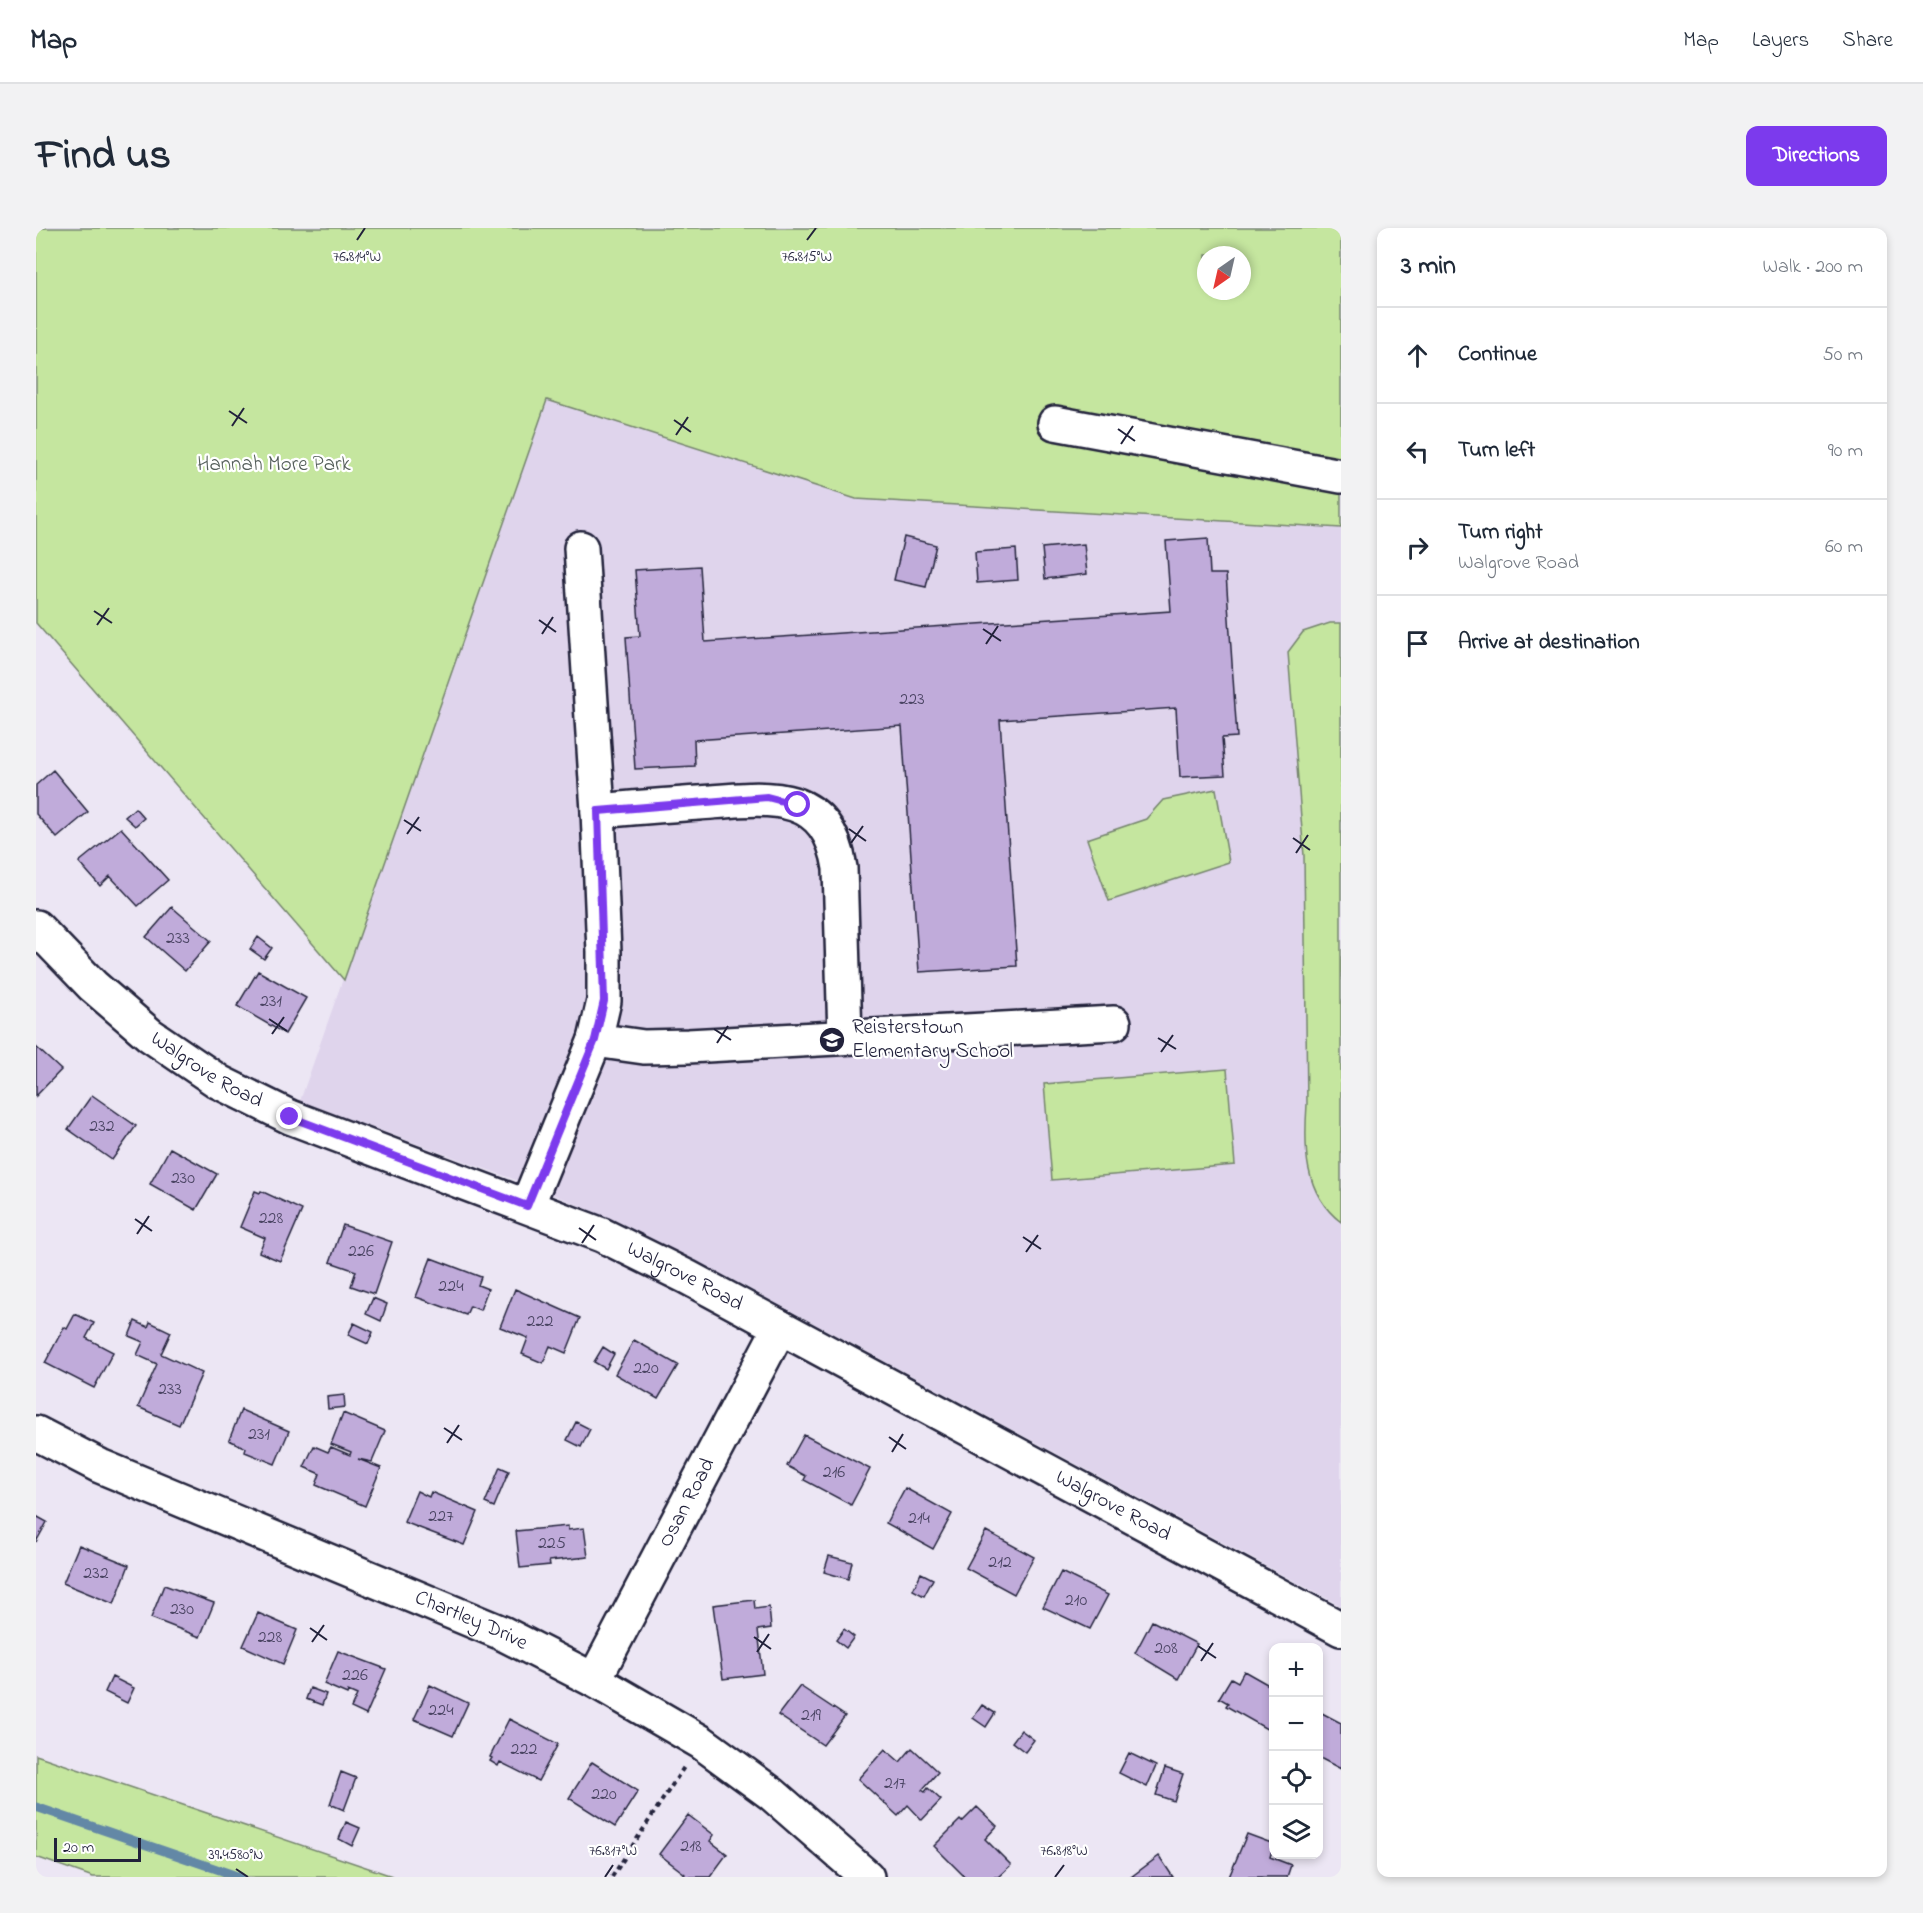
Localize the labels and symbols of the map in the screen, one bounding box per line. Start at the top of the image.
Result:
text: 76.814°W [333,246,381,268]
text: 76.815°W [782,246,832,268]
north arrow [1197,246,1251,300]
park label: Hannah More Park [197,450,352,480]
house number: 223 [899,687,925,713]
route start [784,791,810,817]
house number: 233 [166,926,190,952]
house number: 231 [260,989,282,1015]
place label: Reisterstown Elementary School [852,1013,1013,1069]
street label: Walgrove Road [144,1024,268,1116]
school or university icon: Reisterstown Elementary School [817,1025,847,1055]
route end [276,1103,302,1129]
house number: 232 [89,1114,115,1140]
house number: 230 [171,1166,195,1192]
house number: 228 [259,1206,284,1232]
street label: Walgrove Road [621,1234,748,1319]
house number: 226 [348,1239,374,1265]
house number: 224 [438,1274,464,1300]
house number: 222 [527,1309,553,1335]
house number: 220 [633,1356,659,1382]
house number: 233 [158,1377,182,1403]
house number: 231 [248,1422,270,1448]
street label: Osan Road [651,1453,723,1553]
house number: 216 [823,1460,845,1486]
street label: Walgrove Road [1050,1463,1176,1550]
house number: 227 [428,1504,454,1530]
house number: 214 [908,1506,931,1532]
house number: 225 [538,1531,566,1557]
house number: 212 [988,1550,1012,1576]
house number: 232 [83,1561,109,1587]
street label: Chartley Drive [410,1583,533,1659]
house number: 210 [1065,1588,1087,1614]
house number: 230 [170,1597,194,1623]
house number: 228 [258,1625,283,1651]
house number: 208 [1154,1636,1178,1662]
house number: 226 [342,1663,368,1689]
house number: 224 [428,1698,454,1724]
house number: 219 [801,1703,822,1729]
house number: 222 [511,1737,537,1763]
house number: 217 [884,1771,907,1797]
house number: 220 [591,1782,617,1808]
house number: 218 [680,1834,702,1860]
scale bar [54,1835,141,1862]
text: 76.817°W [589,1840,637,1862]
text: 76.818°W [1040,1840,1088,1862]
text: 39.4580°N [209,1844,263,1866]

